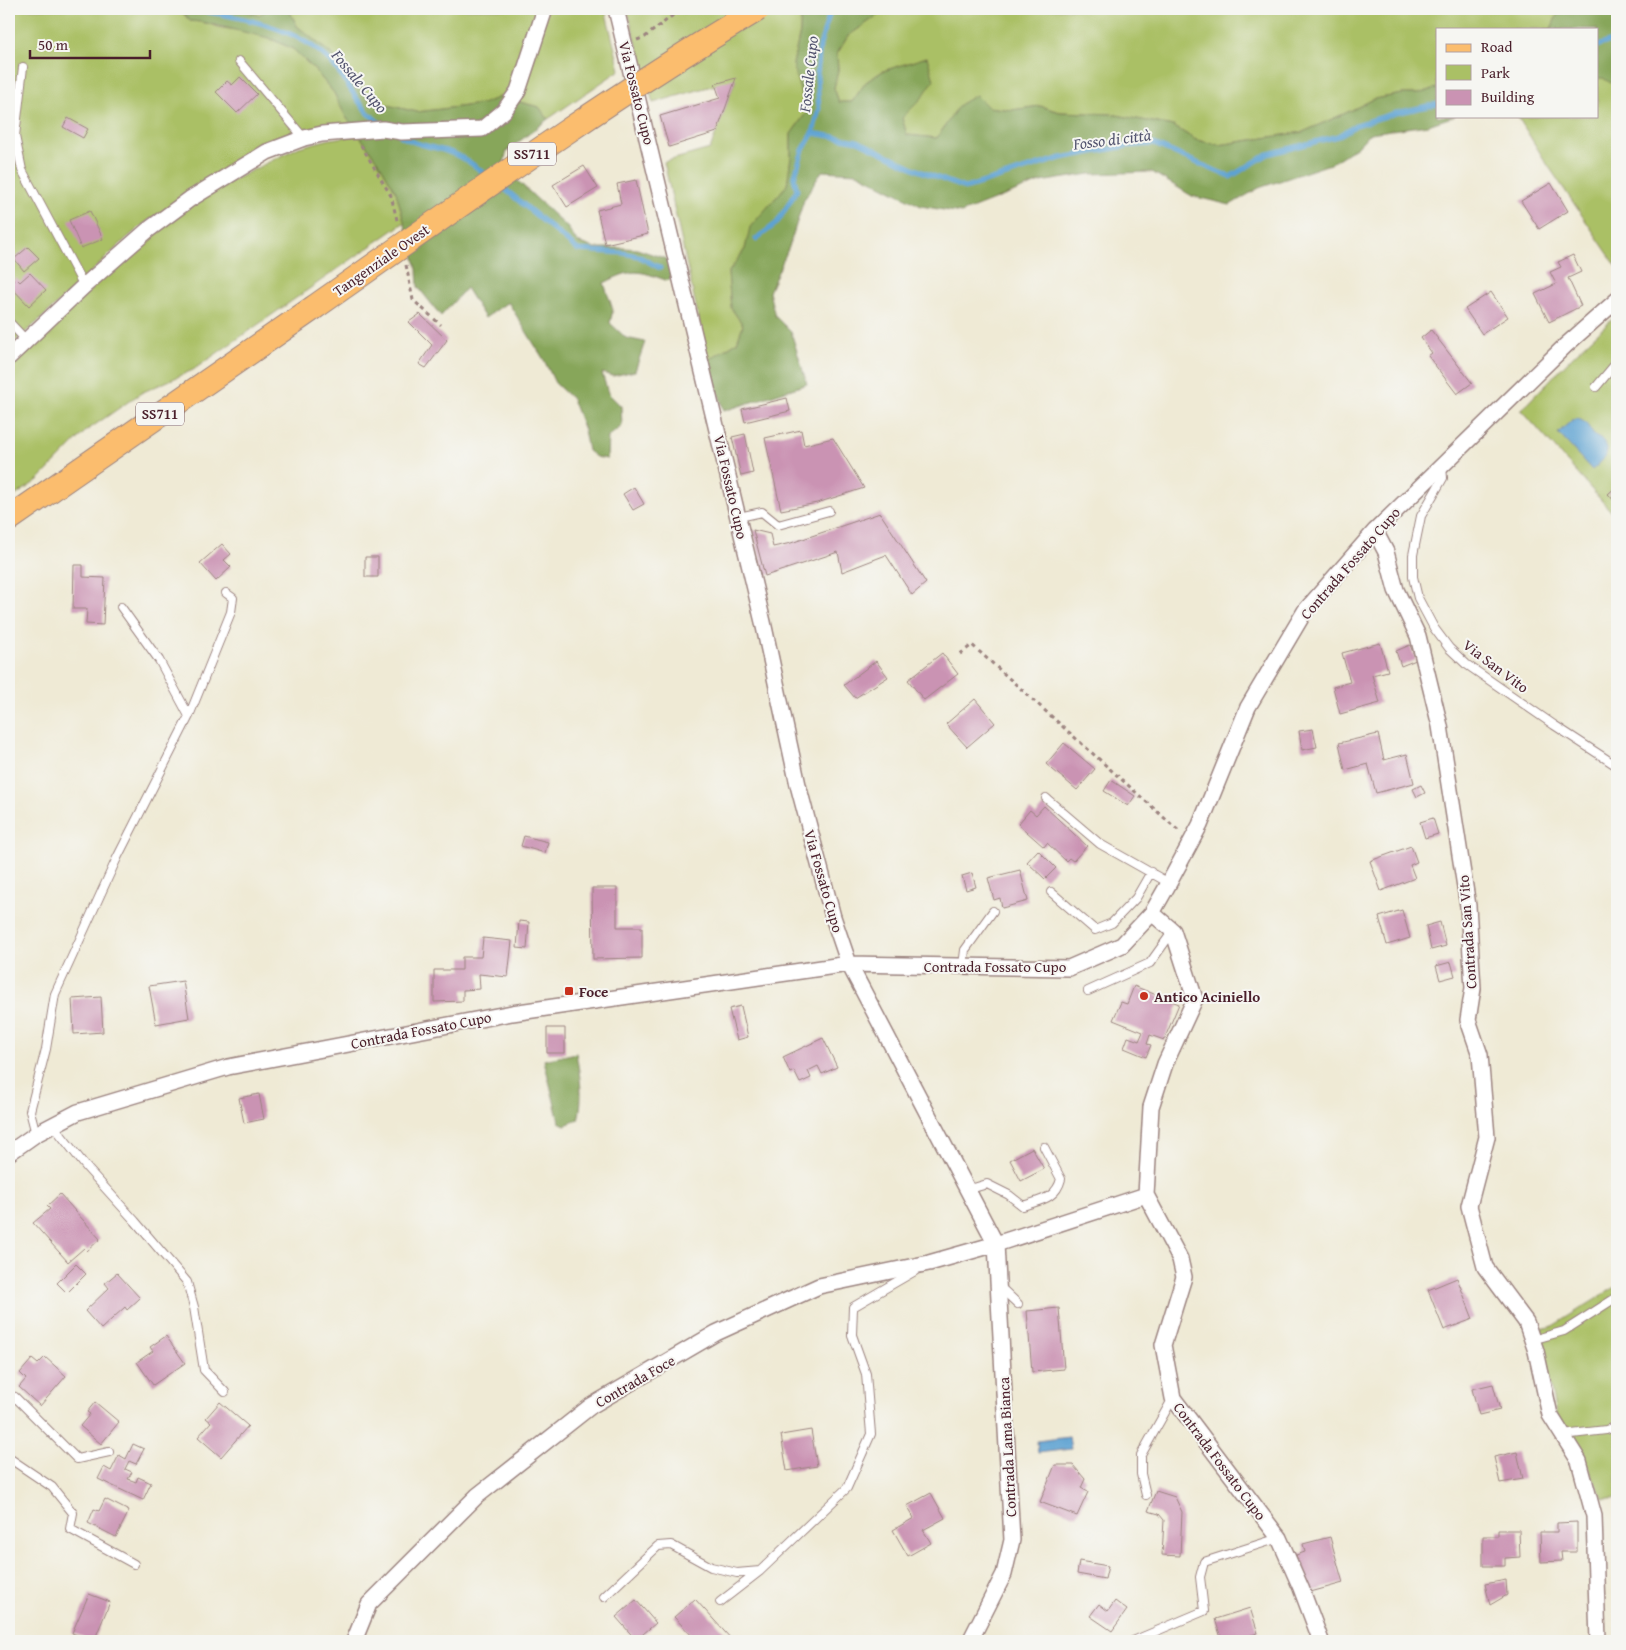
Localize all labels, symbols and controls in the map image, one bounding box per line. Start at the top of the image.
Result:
scale bar [30,28,150,60]
legend [1436,28,1598,118]
text: 50 m [38,34,69,55]
water label: Fossale Cupo [792,35,824,114]
text: Road [1481,36,1512,57]
street label: Via Fossato Cupo [614,39,660,147]
water label: Fossale Cupo [326,43,394,118]
text: Park [1481,62,1510,83]
text: Building [1481,86,1535,107]
water label: Fosso di città [1071,122,1153,156]
road number: SS711 [508,142,556,166]
street label: Tangenziale Ovest [329,219,434,301]
road number: SS711 [136,402,184,426]
street label: Via Fossato Cupo [709,433,753,541]
street label: Contrada Fossato Cupo [1295,502,1405,624]
street label: Via San Vito [1459,634,1534,698]
street label: Via Fossato Cupo [799,827,849,935]
street label: Contrada San Vito [1453,874,1481,990]
street label: Contrada Fossato Cupo [924,956,1067,977]
place label: Foce [579,981,608,1002]
marker: Foce [563,985,575,997]
place label: Antico Aciniello [1154,986,1260,1007]
marker: Antico Aciniello [1138,990,1150,1002]
street label: Contrada Fossato Cupo [349,1006,493,1054]
street label: Contrada Foce [591,1350,679,1412]
street label: Contrada Lama Bianca [993,1377,1021,1517]
street label: Contrada Fossato Cupo [1169,1398,1272,1525]

